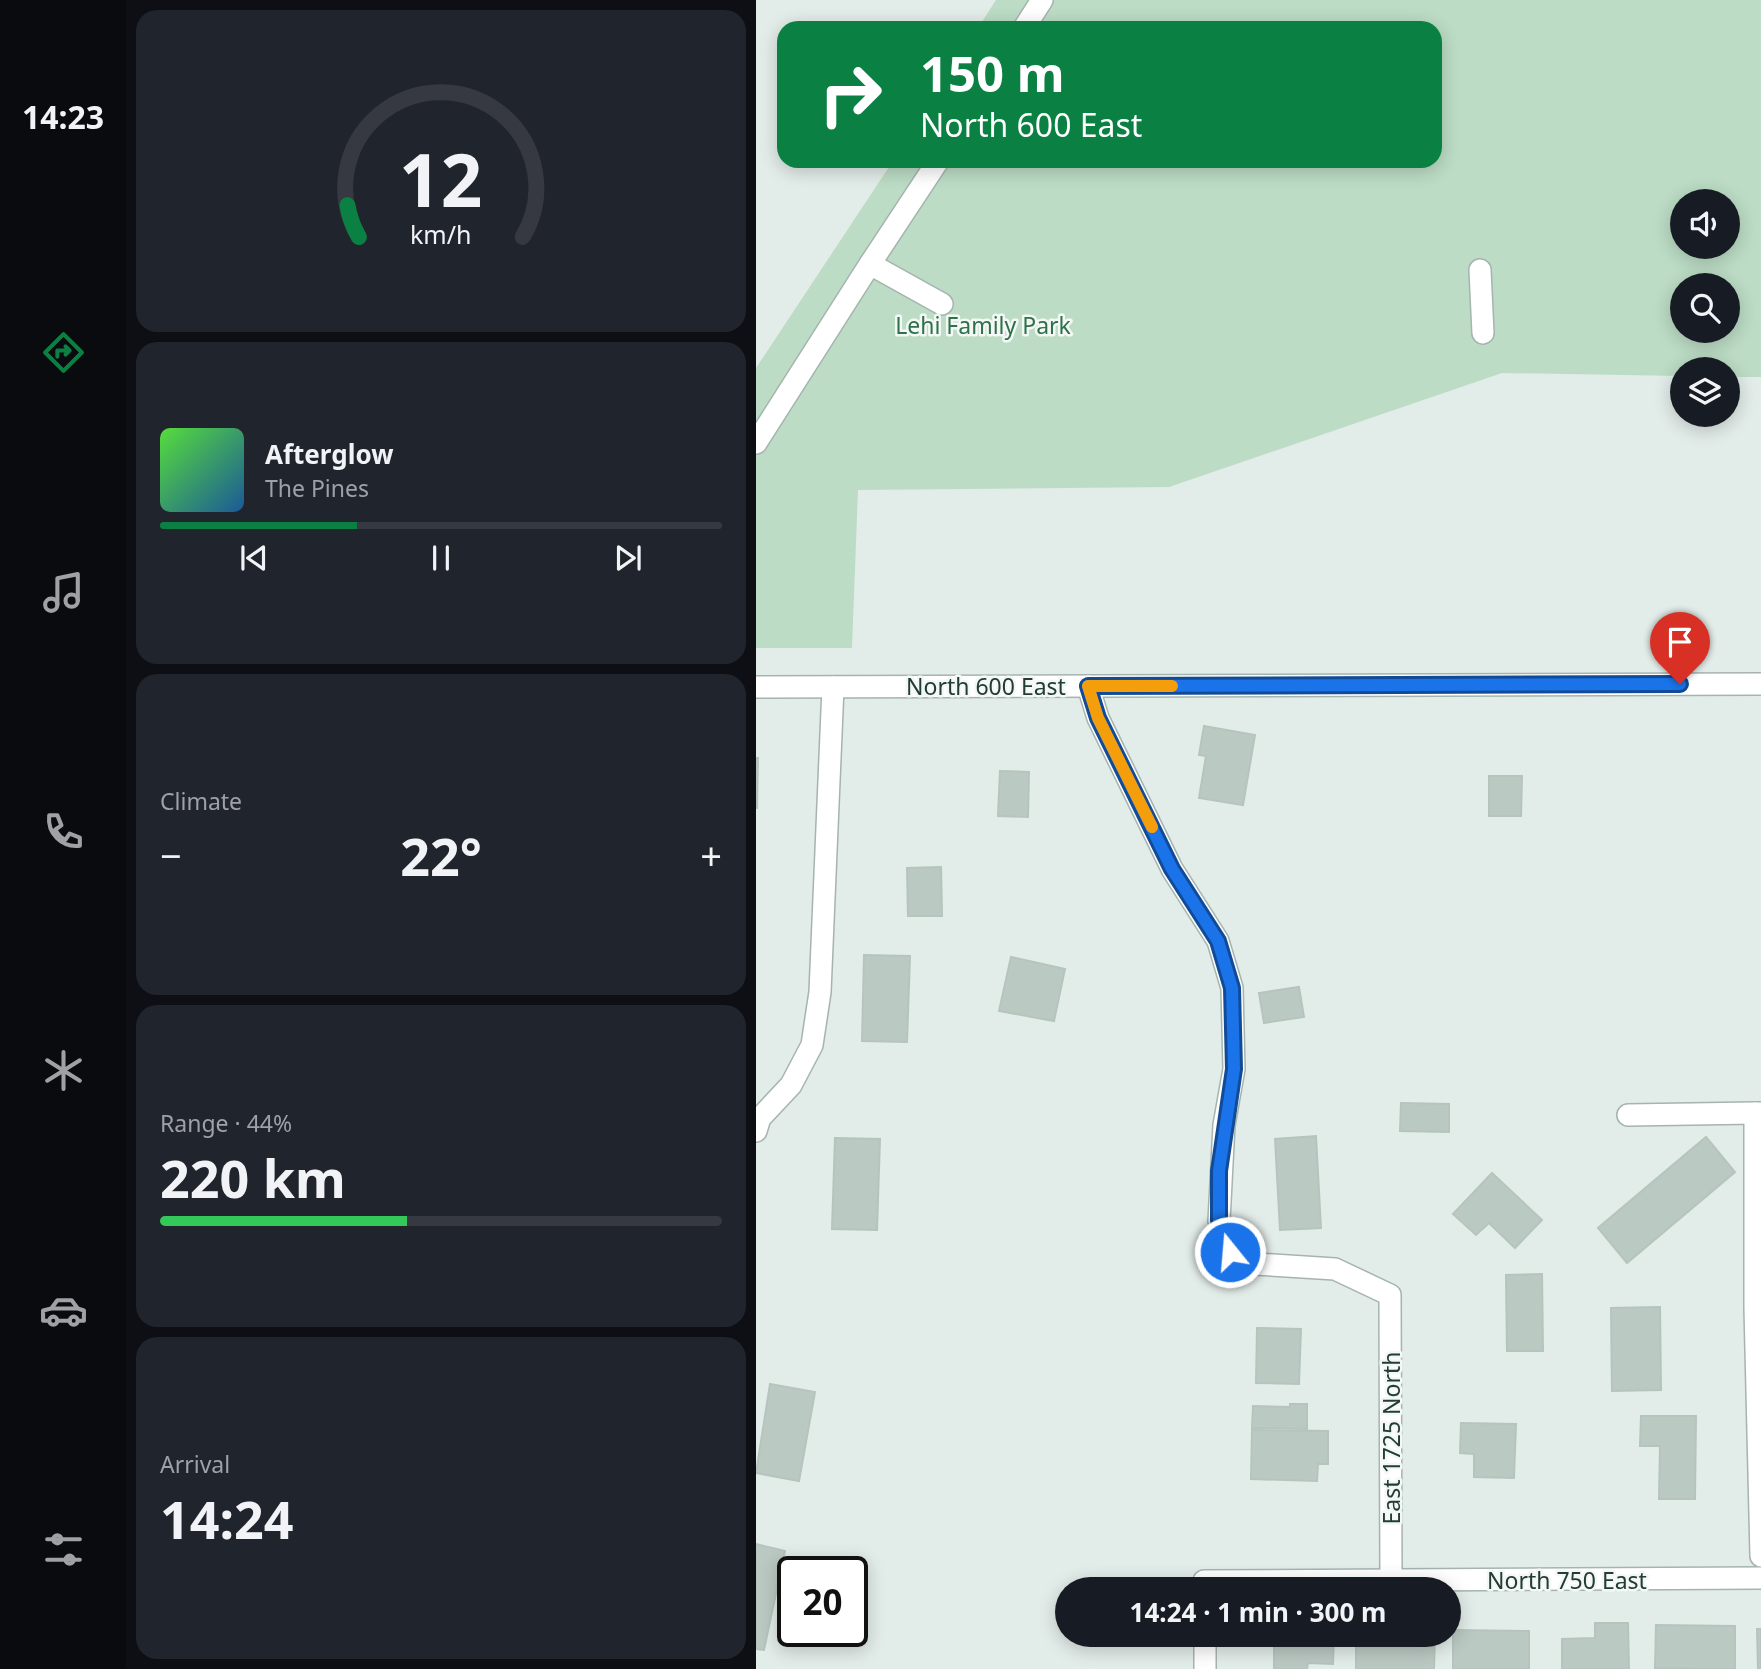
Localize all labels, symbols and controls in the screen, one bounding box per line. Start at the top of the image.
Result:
text: 150 m [920,40,1065,106]
icon: right [805,49,896,140]
text: 14:23 [22,95,104,138]
text: North 600 East [920,103,1142,146]
text: 12 [399,129,483,228]
map controls [1670,189,1740,427]
button: sound [1670,189,1740,259]
text: km/h [410,217,472,251]
button: search [1670,273,1740,343]
park label: Lehi Family Park [895,309,1072,341]
icon: directions [39,328,88,377]
button: layers [1670,357,1740,427]
text: Afterglow [265,436,393,472]
text: The Pines [265,472,369,504]
icon: previous [235,539,273,577]
icon: pause [422,539,460,577]
icon: next [609,539,647,577]
icon: music [39,568,88,617]
pin [1650,612,1710,684]
icon: arrive [1661,623,1699,661]
street label: North 600 East [906,670,1066,702]
text: Climate [160,785,242,817]
icon: phone [39,807,88,856]
text: 22° [400,820,482,891]
text: − [160,829,182,881]
text: + [700,829,722,881]
icon: climate [39,1046,88,1095]
text: Range · 44% [160,1107,292,1139]
text: 220 km [160,1142,346,1213]
position arrow [1193,1215,1267,1289]
icon: car [39,1286,88,1335]
street label: East 1725 North [1375,1351,1407,1525]
text: Arrival [160,1448,230,1480]
text: 14:24 [160,1483,294,1554]
icon: filters [39,1525,88,1574]
speed limit sign: 20 [777,1556,868,1647]
street label: North 750 East [1487,1564,1647,1596]
text: 14:24 · 1 min · 300 m [1130,1594,1386,1630]

